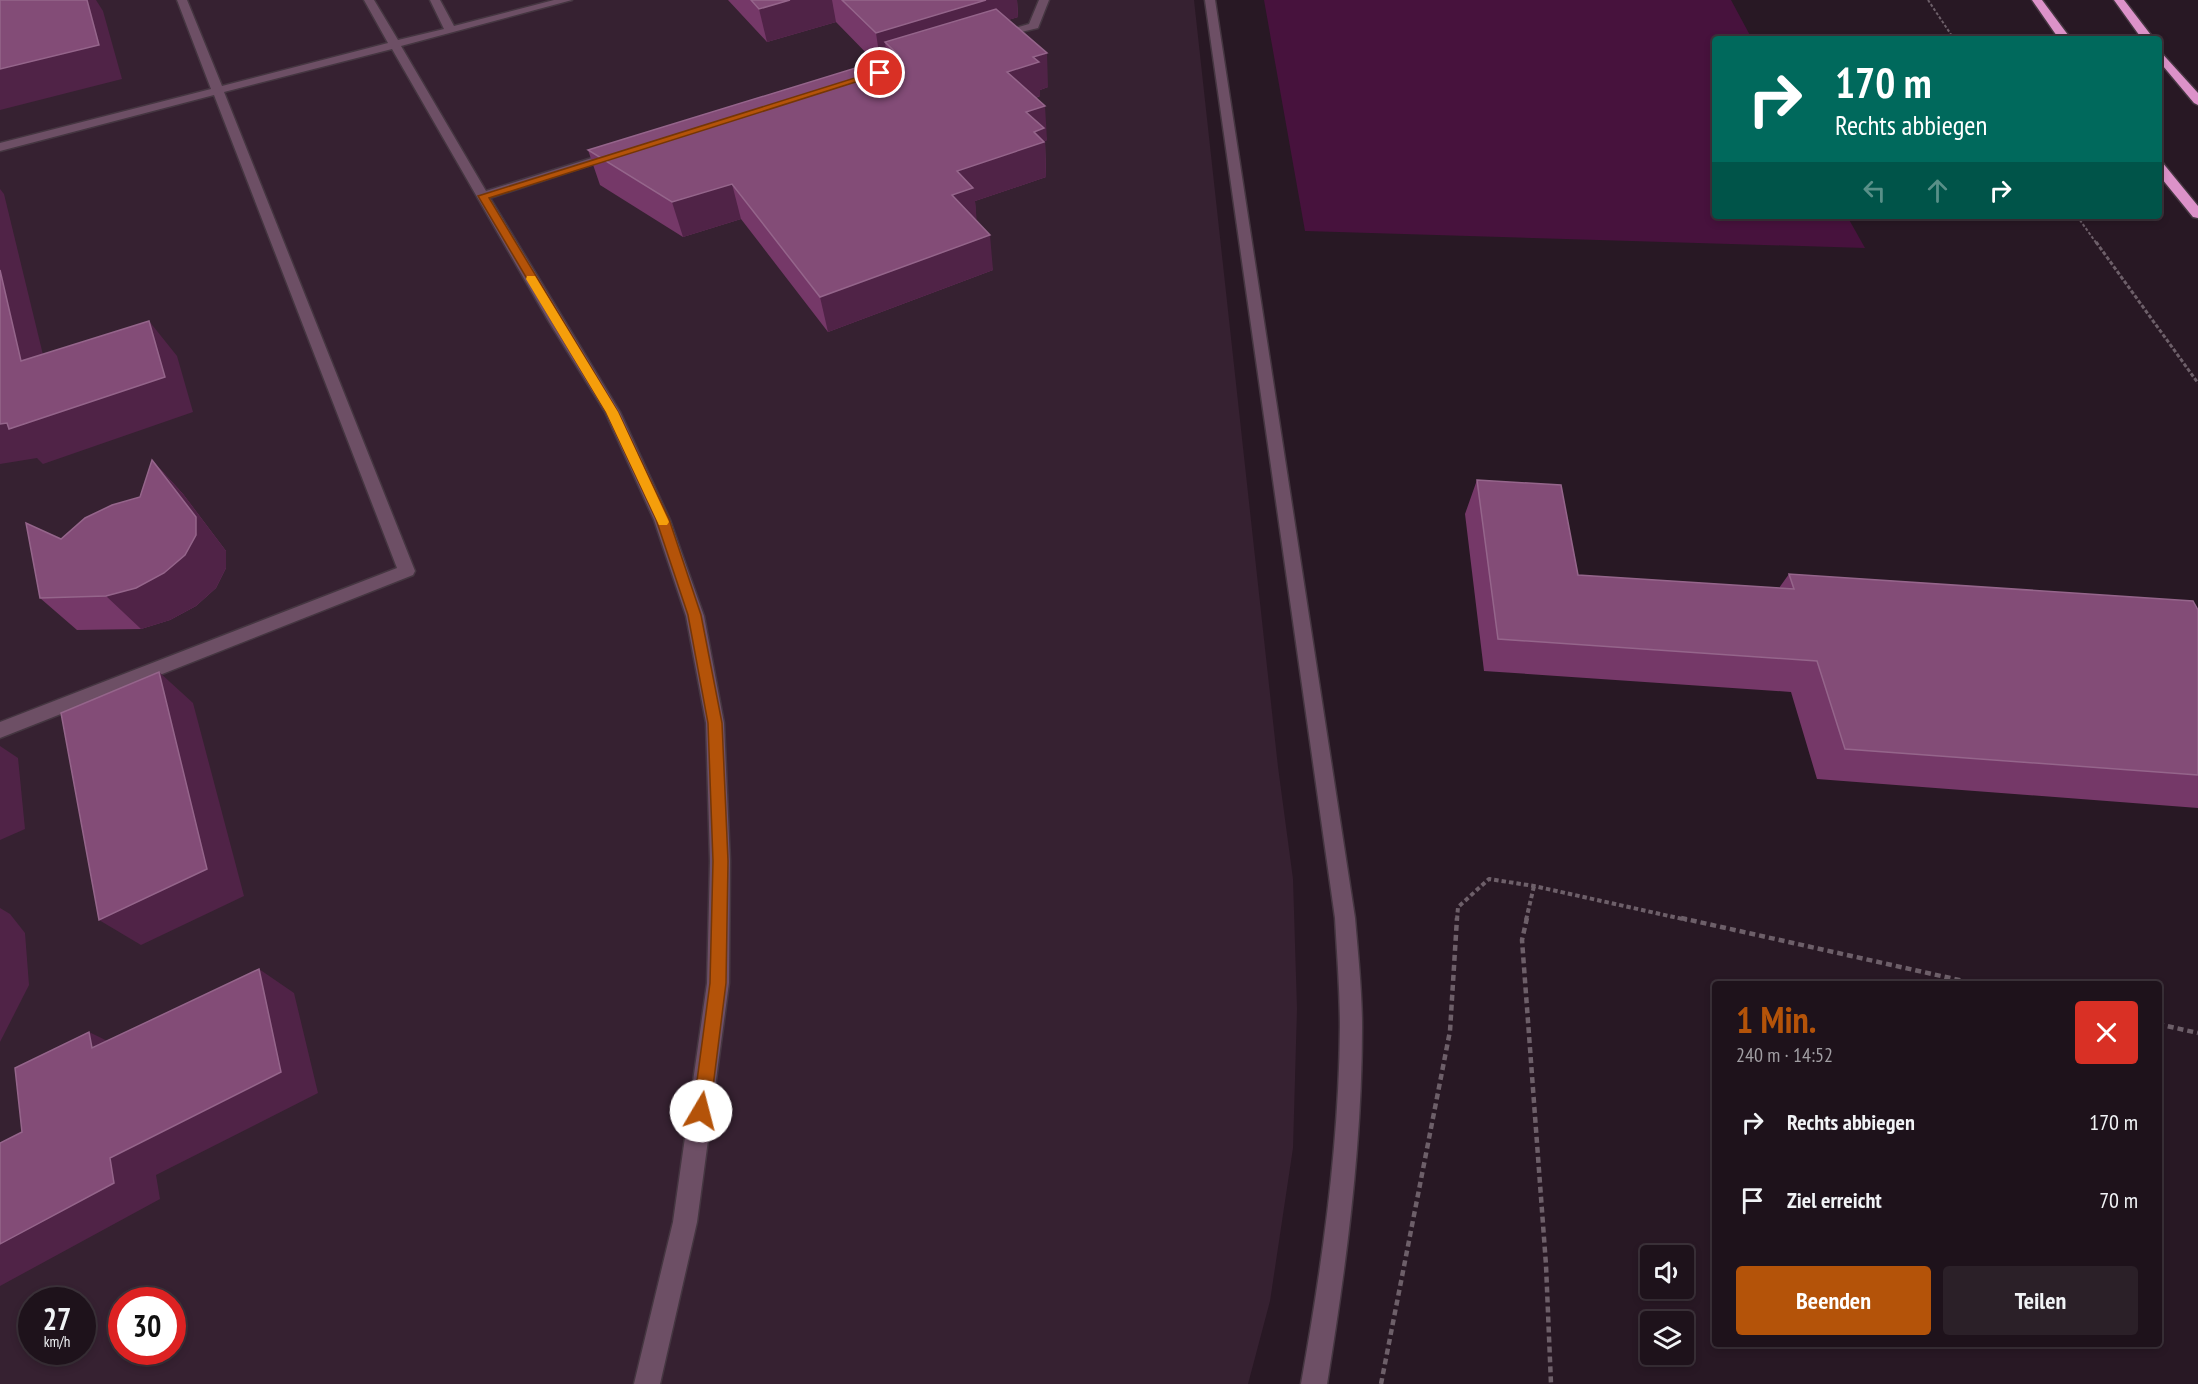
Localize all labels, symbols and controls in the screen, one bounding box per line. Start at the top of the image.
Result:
pin [854,47,905,98]
text: 170 m [1835,55,1932,110]
icon: arrive [863,56,896,89]
icon: right [1736,60,1814,138]
text: Rechts abbiegen [1835,108,1987,142]
icon: left [1858,174,1891,207]
icon: ahead [1921,174,1954,207]
icon: right [1984,174,2017,207]
text: 1 Min. [1736,996,1816,1043]
button: close [2075,1001,2138,1064]
text: 240 m · 14:52 [1736,1042,1833,1068]
position arrow [669,1079,733,1143]
icon: right [1736,1106,1769,1139]
text: Rechts abbiegen [1787,1108,1915,1136]
text: 170 m [2089,1108,2138,1136]
icon: arrive [1736,1184,1769,1217]
text: Ziel erreicht [1787,1186,1882,1214]
text: 70 m [2099,1186,2138,1214]
map controls [1640,1245,1694,1365]
button: sound [1640,1245,1694,1299]
button: Beenden [1736,1266,1931,1335]
button: Teilen [1943,1266,2138,1335]
speed limit sign: 30 [108,1287,186,1365]
text: 27 [43,1299,71,1338]
button: layers [1640,1311,1694,1365]
text: km/h [44,1332,70,1351]

